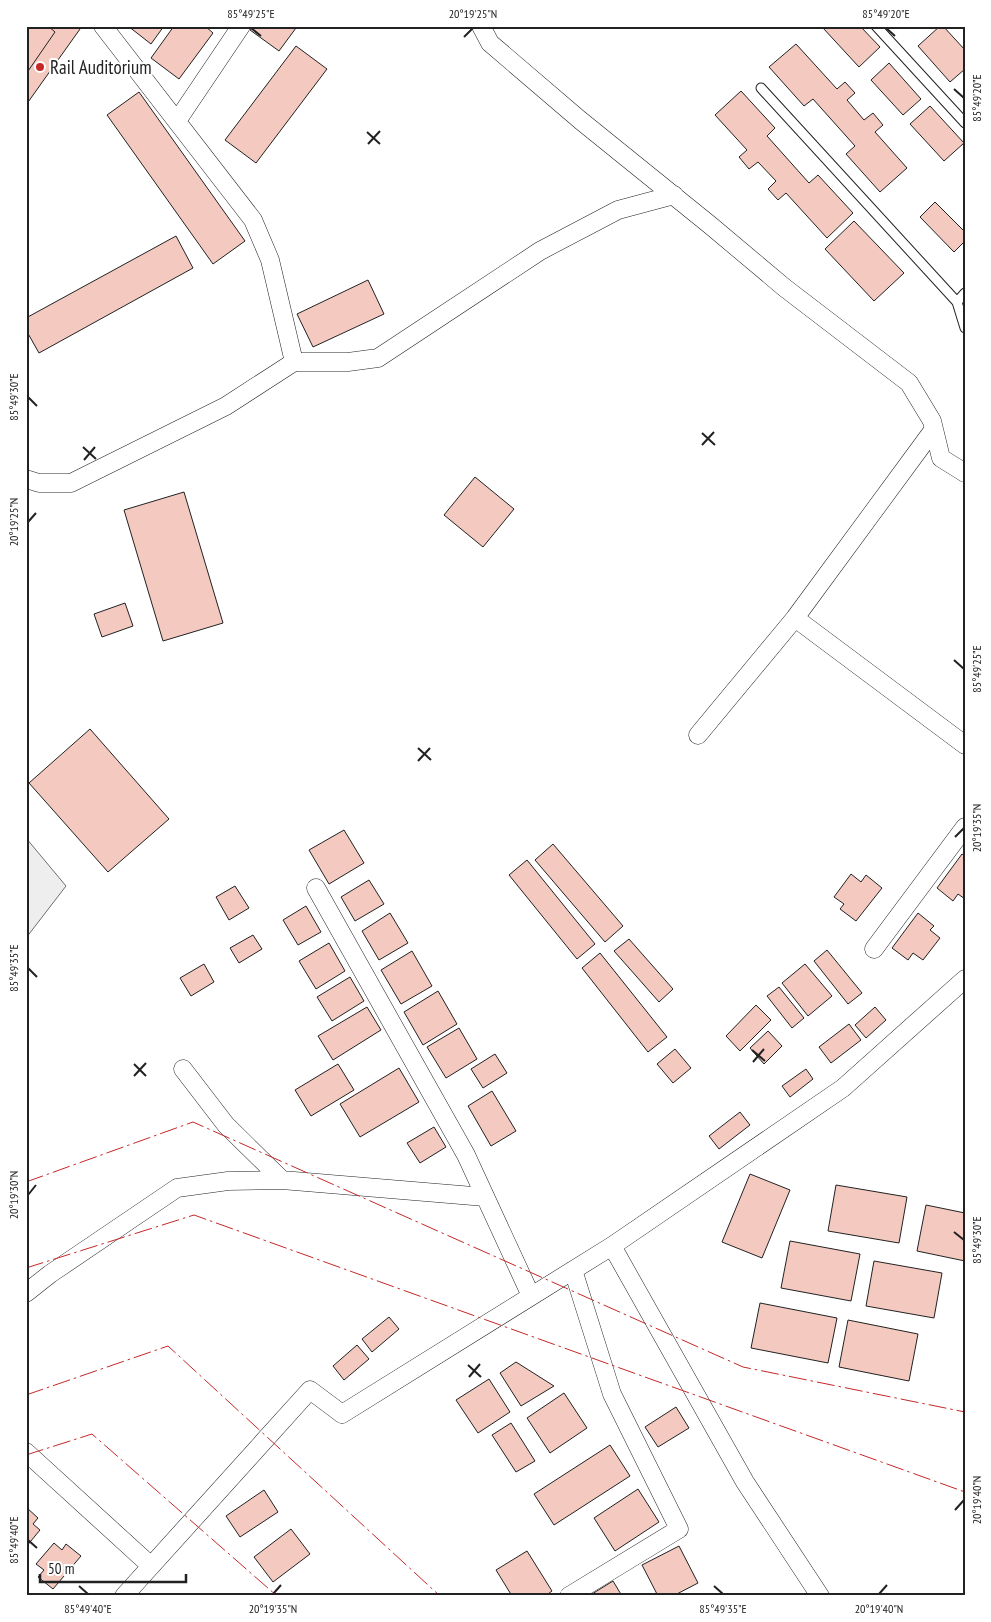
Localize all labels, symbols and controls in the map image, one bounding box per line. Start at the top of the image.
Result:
text: 85°49'25"E [227,6,275,21]
text: 20°19'25"N [449,6,497,21]
text: 85°49'20"E [862,6,910,21]
place label: Rail Auditorium [50,55,152,79]
marker: Rail Auditorium [34,61,46,73]
text: 85°49'20"E [969,74,984,122]
text: 85°49'30"E [6,373,21,421]
text: 20°19'25"N [6,498,21,546]
text: 85°49'25"E [969,645,984,693]
text: 20°19'35"N [969,804,984,852]
text: 85°49'35"E [6,944,21,992]
text: 20°19'30"N [6,1171,21,1219]
text: 85°49'30"E [969,1216,984,1264]
text: 20°19'40"N [969,1476,984,1524]
text: 85°49'40"E [6,1516,21,1564]
scale bar [40,1552,186,1584]
text: 50 m [48,1559,74,1578]
text: 85°49'40"E [64,1601,112,1616]
text: 20°19'35"N [249,1601,297,1616]
text: 85°49'35"E [699,1601,747,1616]
text: 20°19'40"N [855,1601,903,1616]

